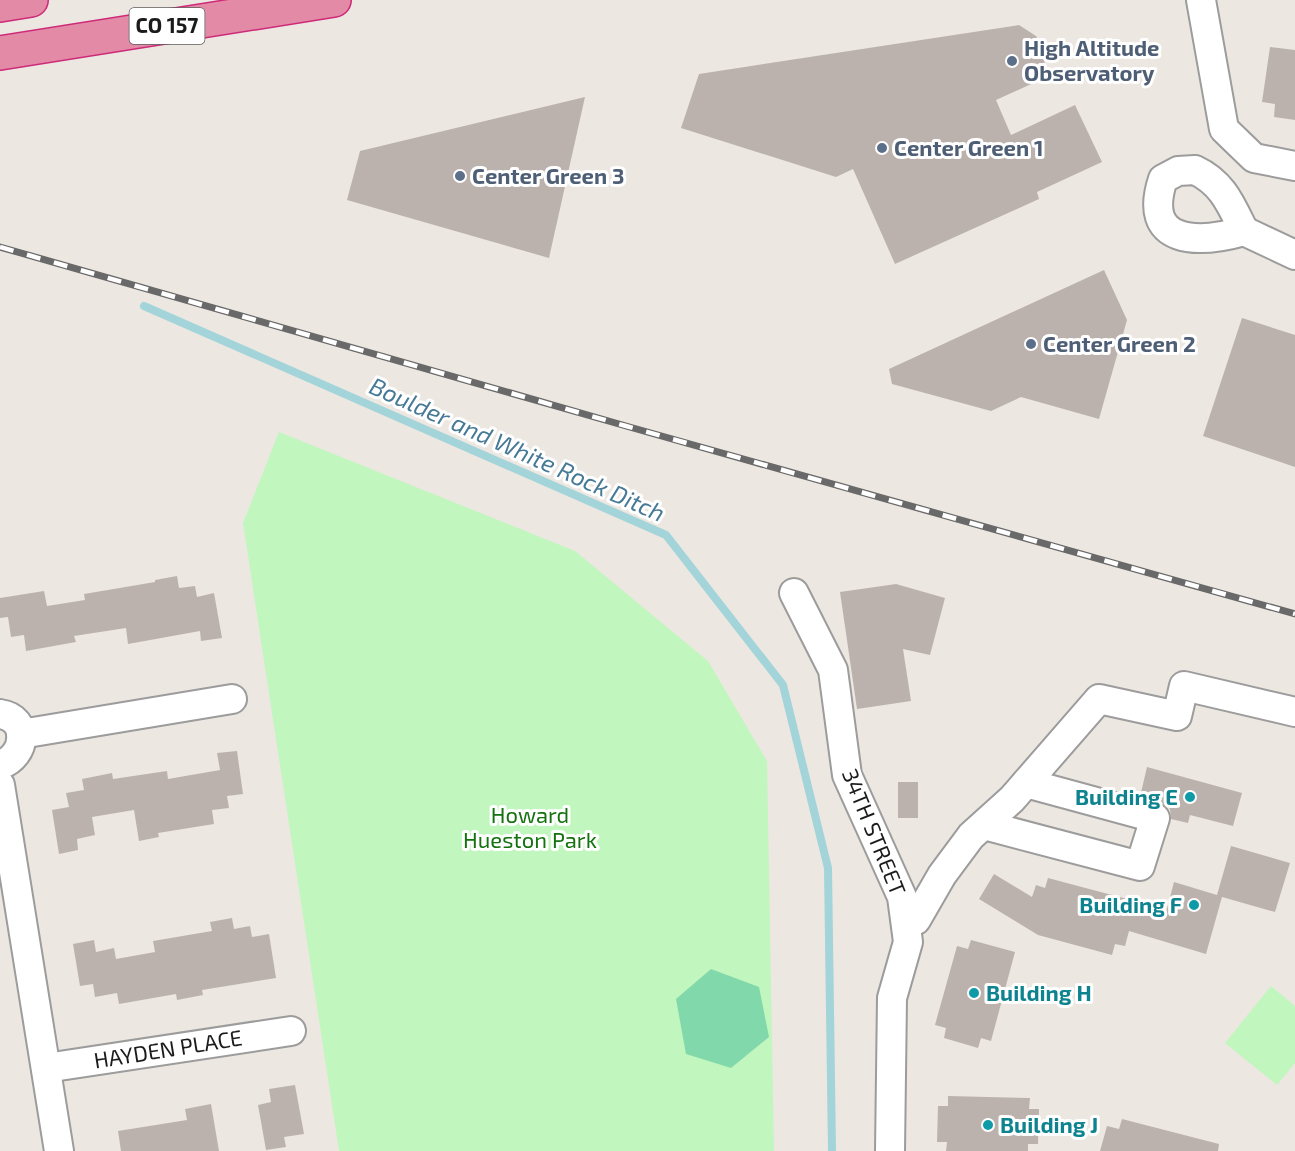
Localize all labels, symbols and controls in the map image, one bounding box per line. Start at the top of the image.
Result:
road number: CO 157 [130,8,204,44]
place label: High Altitude Observatory [1024,34,1160,86]
marker: High Altitude Observatory [1005,54,1019,68]
place label: Center Green 1 [894,134,1043,160]
marker: Center Green 1 [875,141,889,155]
place label: Center Green 3 [472,162,624,188]
marker: Center Green 3 [453,169,467,183]
place label: Center Green 2 [1043,330,1196,356]
marker: Center Green 2 [1024,337,1038,351]
water label: Boulder and White Rock Ditch [365,370,670,527]
street label: 34TH STREET [838,765,912,899]
place label: Building E [1075,783,1178,809]
marker: Building E [1183,790,1197,804]
park label: Howard Hueston Park [463,801,597,852]
place label: Building F [1079,891,1182,917]
marker: Building F [1187,898,1201,912]
place label: Building H [986,979,1092,1005]
marker: Building H [967,986,981,1000]
street label: HAYDEN PLACE [92,1023,244,1073]
place label: Building J [1000,1111,1098,1137]
marker: Building J [981,1118,995,1132]

